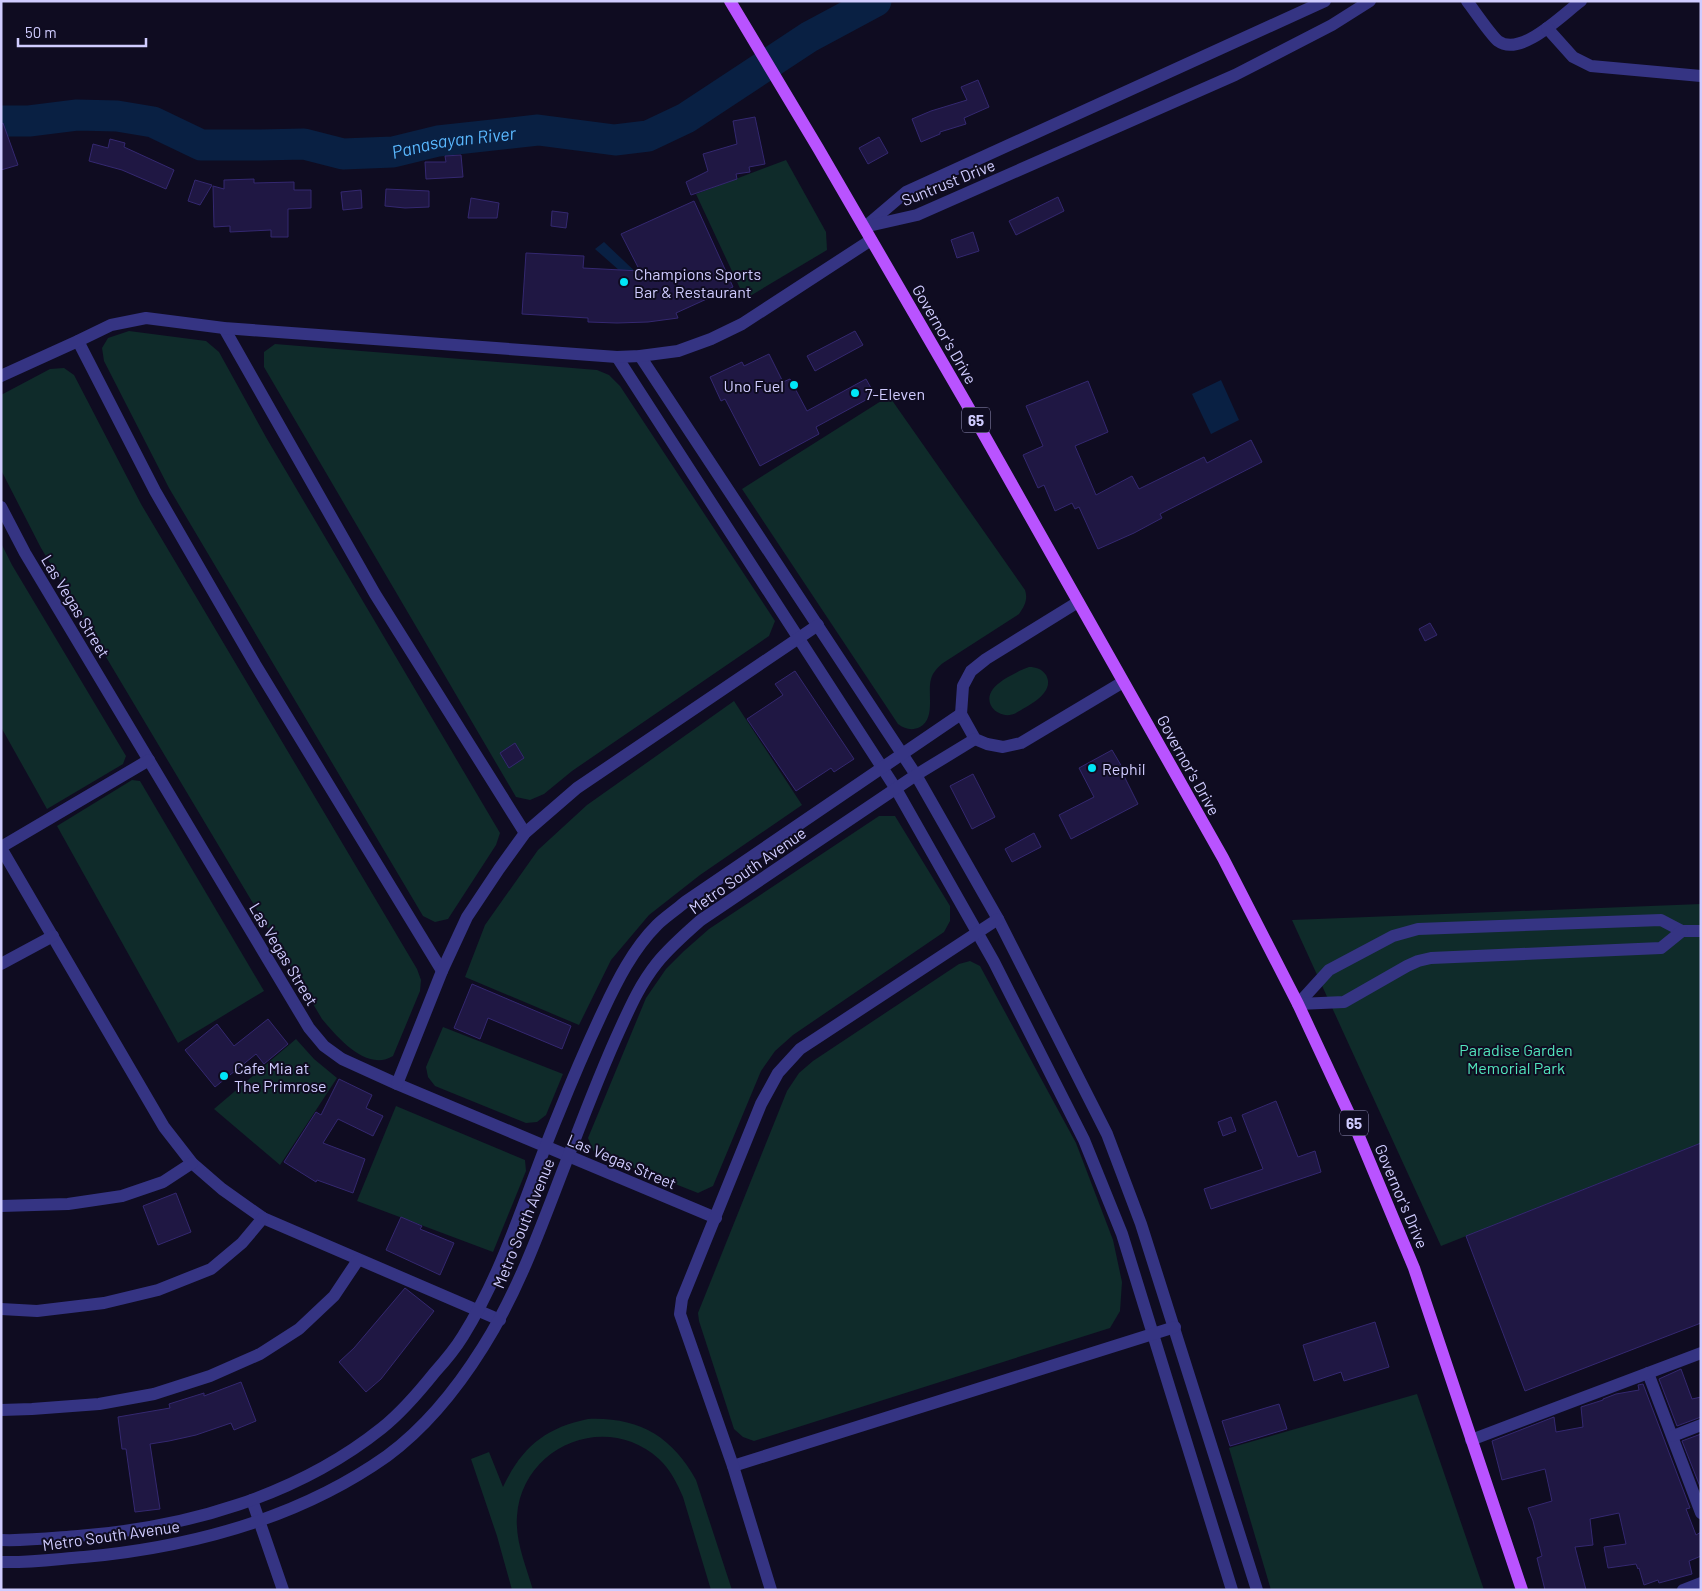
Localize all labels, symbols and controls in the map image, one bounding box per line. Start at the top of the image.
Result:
scale bar [18,15,145,47]
text: 50 m [25,23,57,41]
water label: Panasayan River [389,121,517,163]
street label: Suntrust Drive [898,155,998,209]
place label: Champions Sports Bar & Restaurant [634,264,761,301]
marker: Champions Sports Bar & Restaurant [618,276,630,288]
street label: Governor's Drive [909,281,981,387]
place label: Uno Fuel [724,376,784,395]
marker: Uno Fuel [788,379,800,391]
place label: 7-Eleven [865,384,925,403]
marker: 7-Eleven [849,387,861,399]
road number: 65 [962,408,990,432]
street label: Las Vegas Street [38,551,114,661]
street label: Governor's Drive [1154,712,1224,818]
place label: Rephil [1102,759,1145,778]
marker: Rephil [1086,762,1098,774]
street label: Metro South Avenue [685,823,809,917]
street label: Las Vegas Street [246,899,322,1009]
park label: Paradise Garden Memorial Park [1459,1040,1573,1077]
place label: Cafe Mia at The Primrose [234,1058,327,1095]
marker: Cafe Mia at The Primrose [218,1070,230,1082]
road number: 65 [1340,1110,1368,1136]
street label: Las Vegas Street [565,1129,679,1193]
street label: Governor's Drive [1371,1141,1433,1251]
street label: Metro South Avenue [488,1155,558,1291]
street label: Metro South Avenue [41,1516,181,1554]

